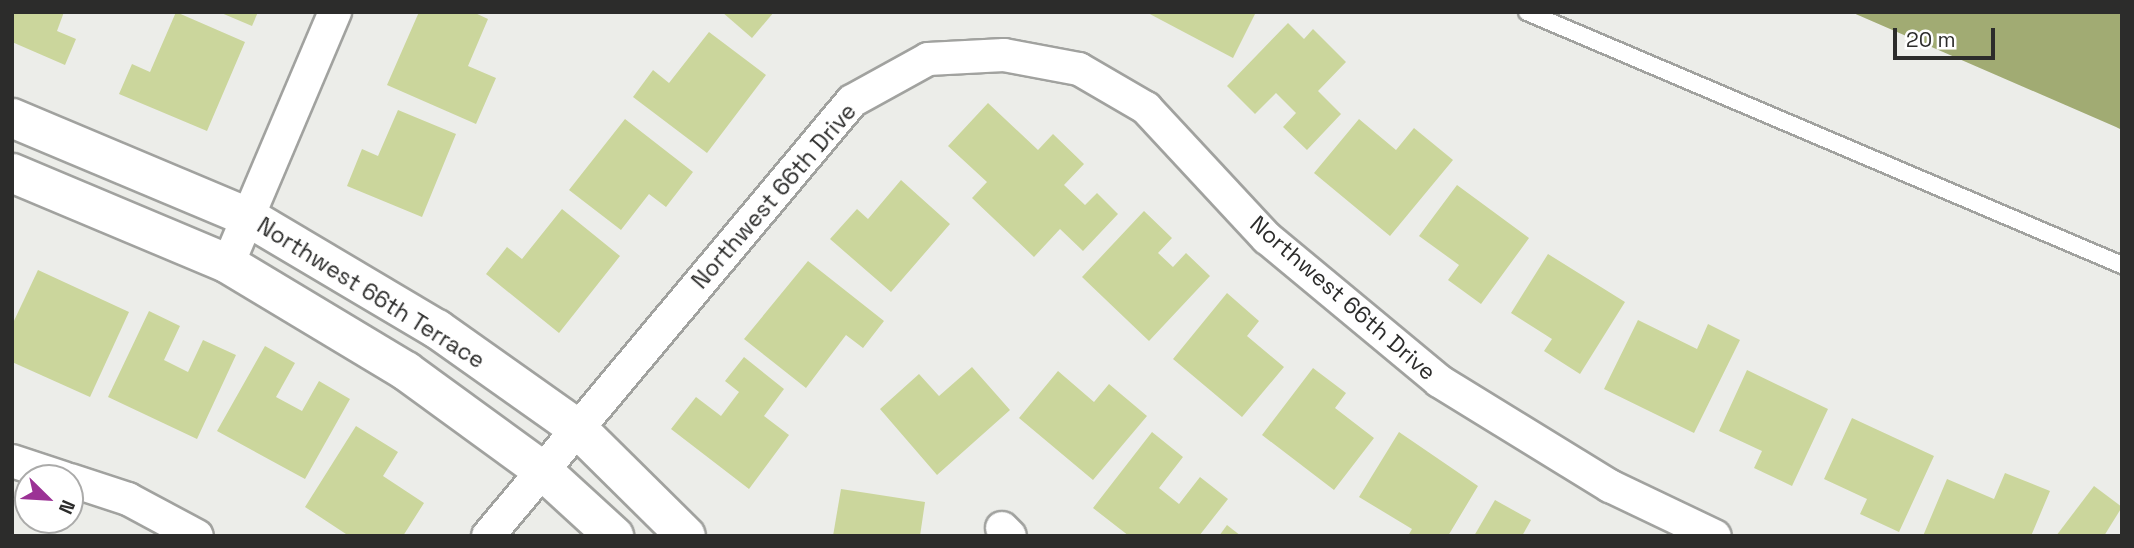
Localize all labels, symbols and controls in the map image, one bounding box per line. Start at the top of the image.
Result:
scale bar [1896,14,1997,58]
text: 20 m [1906,26,1956,53]
street label: Northwest 66th Drive [686,98,862,294]
street label: Northwest 66th Drive [1245,210,1441,386]
street label: Northwest 66th Terrace [252,211,490,375]
north arrow [14,464,84,534]
text: N [53,496,81,518]

